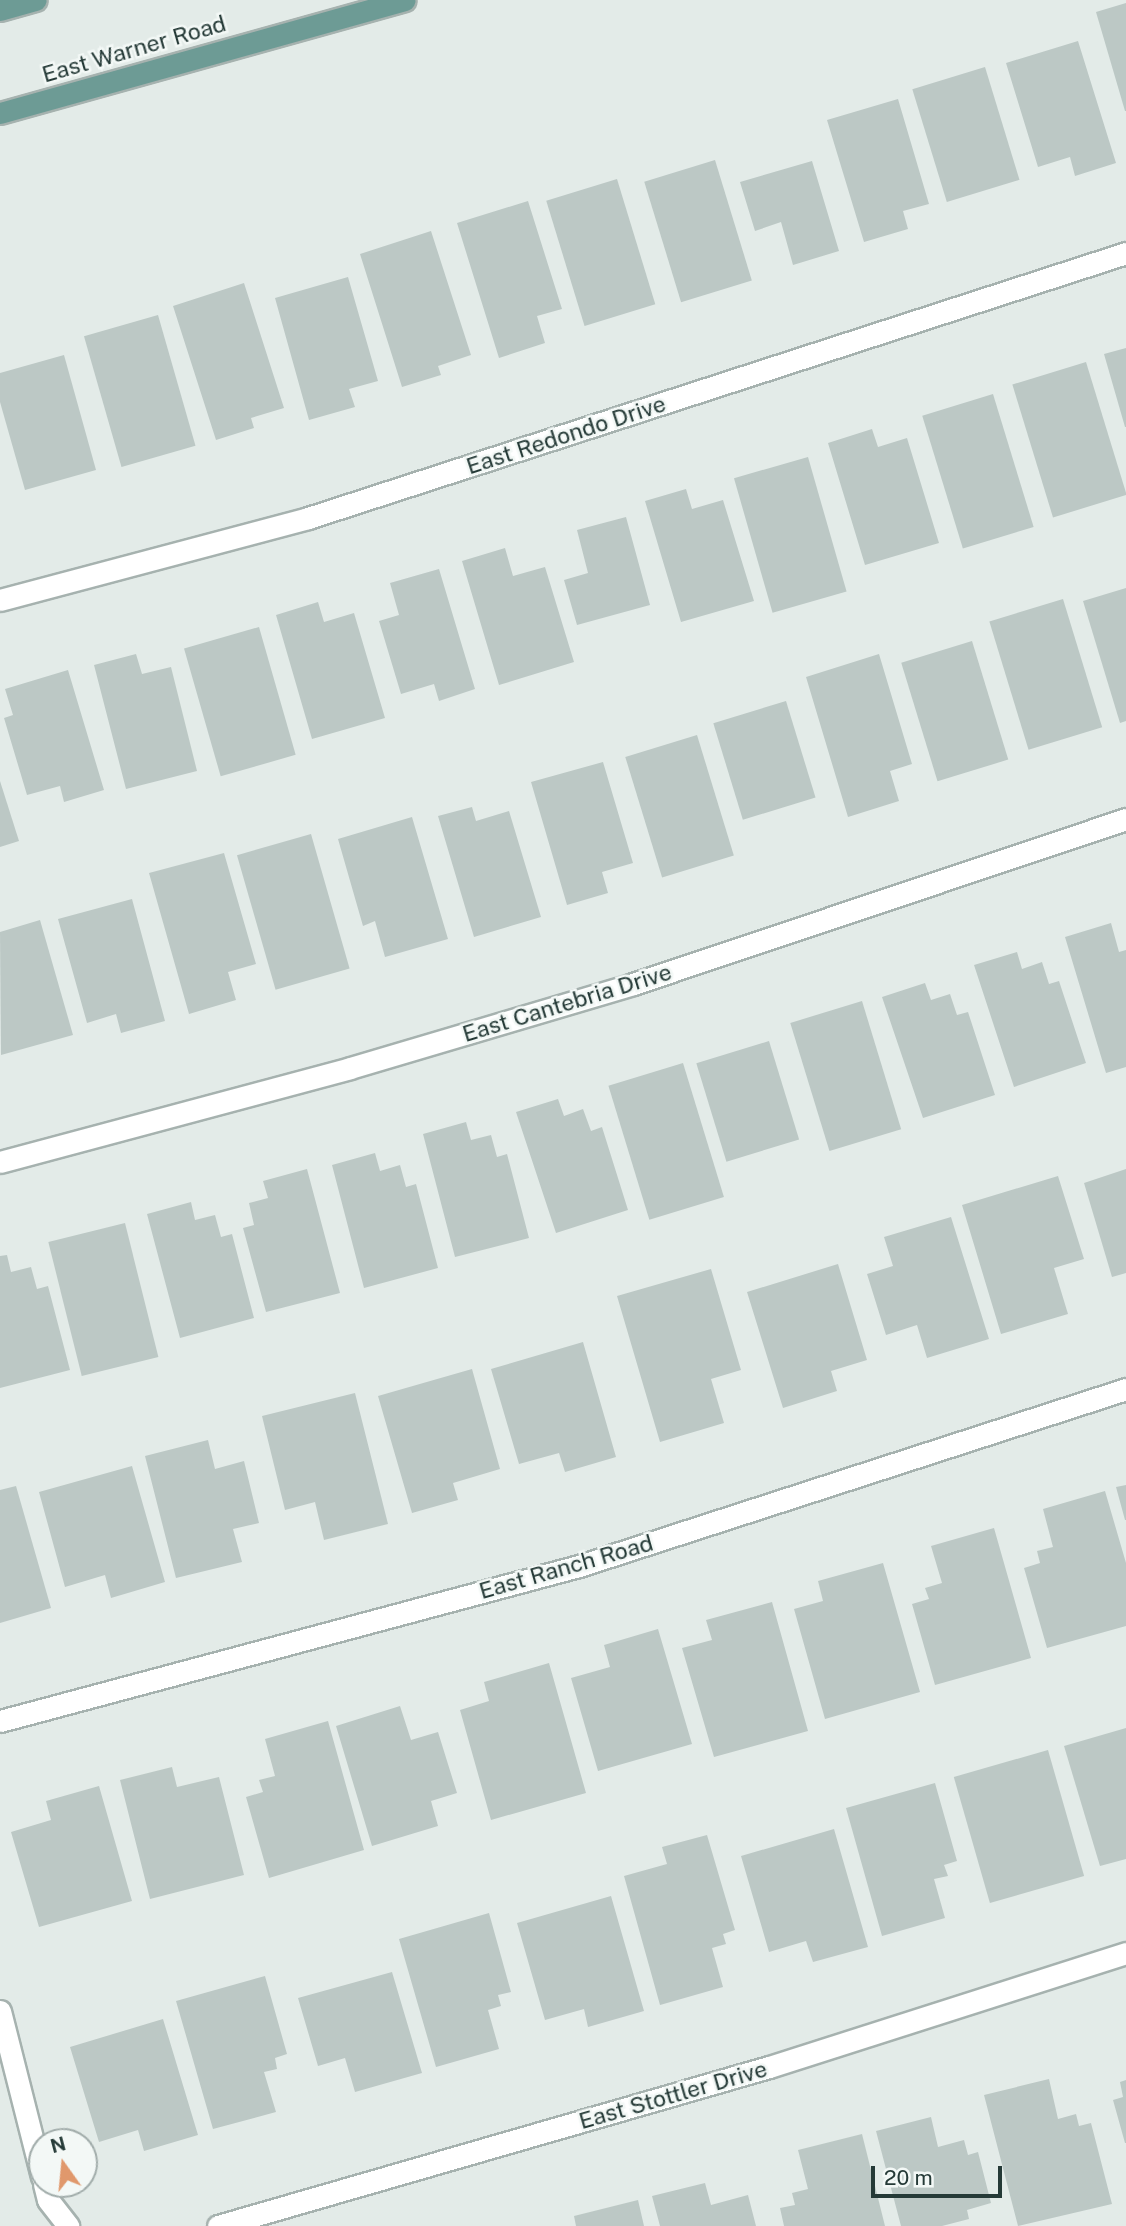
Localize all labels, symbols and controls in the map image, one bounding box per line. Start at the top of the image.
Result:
street label: East Warner Road [39,9,229,89]
street label: East Redondo Drive [463,390,669,480]
street label: East Cantebria Drive [459,958,675,1048]
street label: East Ranch Road [476,1529,656,1605]
street label: East Stottler Drive [576,2055,770,2135]
north arrow [28,2128,98,2198]
text: N [48,2132,68,2157]
scale bar [874,2152,1005,2196]
text: 20 m [884,2165,933,2190]

